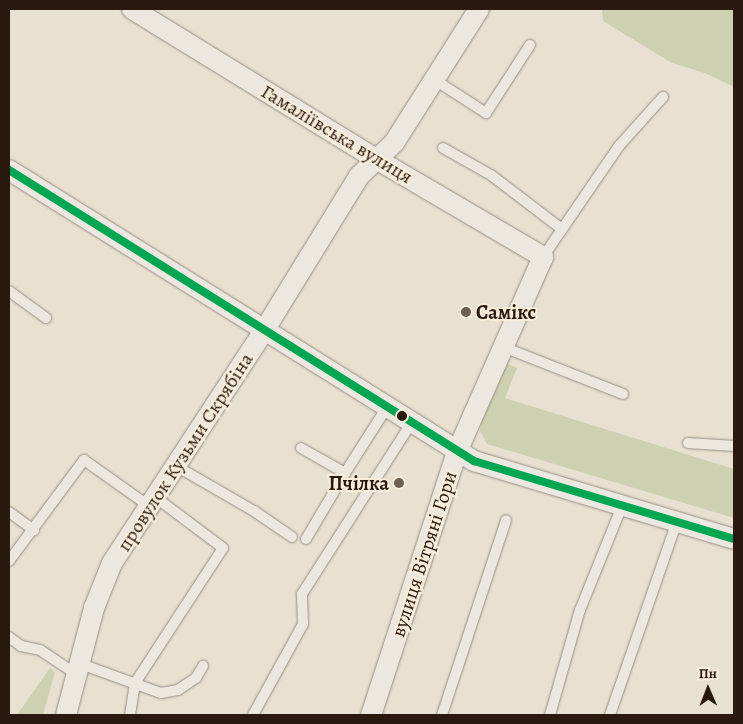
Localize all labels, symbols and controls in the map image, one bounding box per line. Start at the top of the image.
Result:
street label: Гамаліївська вулиця [257,79,417,189]
place label: Самікс [476,300,536,324]
marker: Самікс [460,306,472,318]
street label: провулок Кузьми Скрябіна [112,348,258,556]
unlabelled marker [397,411,407,421]
street label: вулиця Вітряні Гори [386,468,462,640]
place label: Пчілка [329,471,389,495]
marker: Пчілка [393,477,405,489]
north arrow [683,664,733,714]
text: Пн [698,664,717,683]

